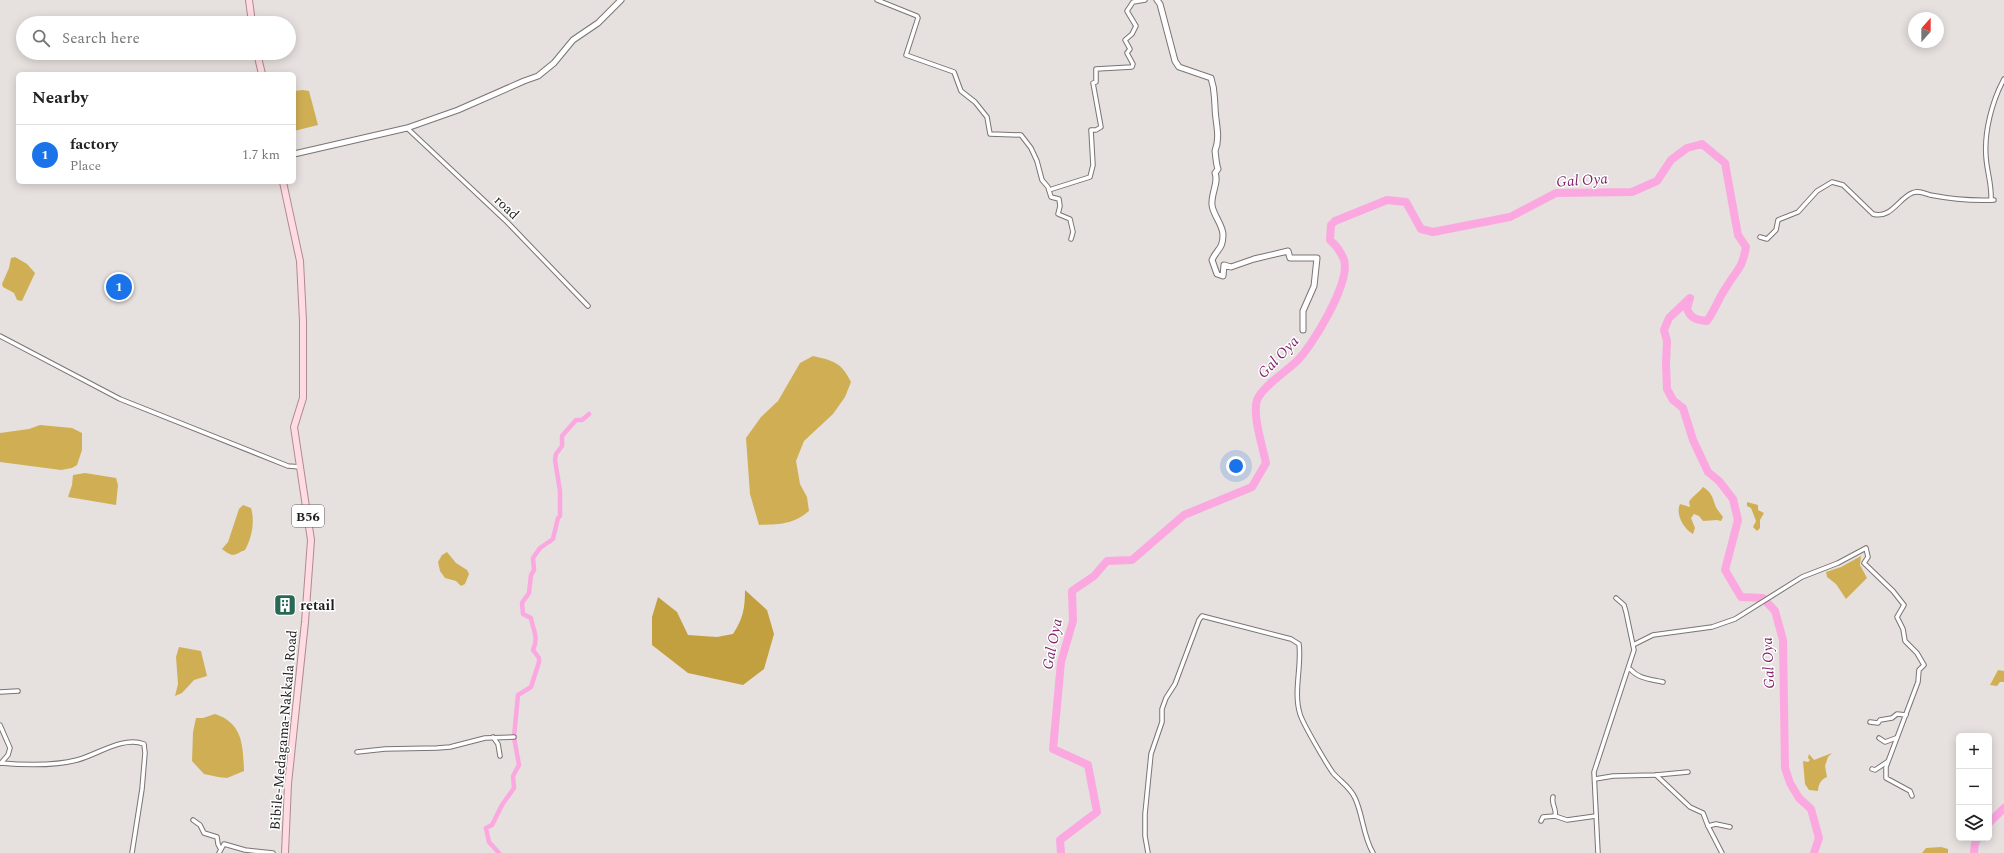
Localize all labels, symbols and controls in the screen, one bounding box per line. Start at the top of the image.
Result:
north arrow [1908,12,1944,48]
search box [16,16,296,60]
icon: search [30,27,52,49]
text: Search here [62,27,140,50]
text: Nearby [32,85,88,111]
text: factory [70,133,118,156]
text: 1 [41,145,49,165]
text: 1.7 km [242,145,280,165]
text: Place [70,156,101,176]
water label: Gal Oya [1555,167,1609,194]
street label: road [489,190,524,225]
pin: 1 [106,272,132,302]
water label: Gal Oya [1252,331,1305,384]
your location [1226,456,1246,476]
road number: B56 [292,505,324,527]
building icon: retail [272,592,298,618]
place label: retail [300,595,335,616]
water label: Gal Oya [1036,616,1069,672]
street label: Bibile-Medagama-Nakkala Road [264,629,303,831]
water label: Gal Oya [1756,636,1781,689]
map controls [1956,733,1992,841]
button: + [1956,733,1992,769]
button: − [1956,769,1992,805]
button: layers [1956,805,1992,841]

